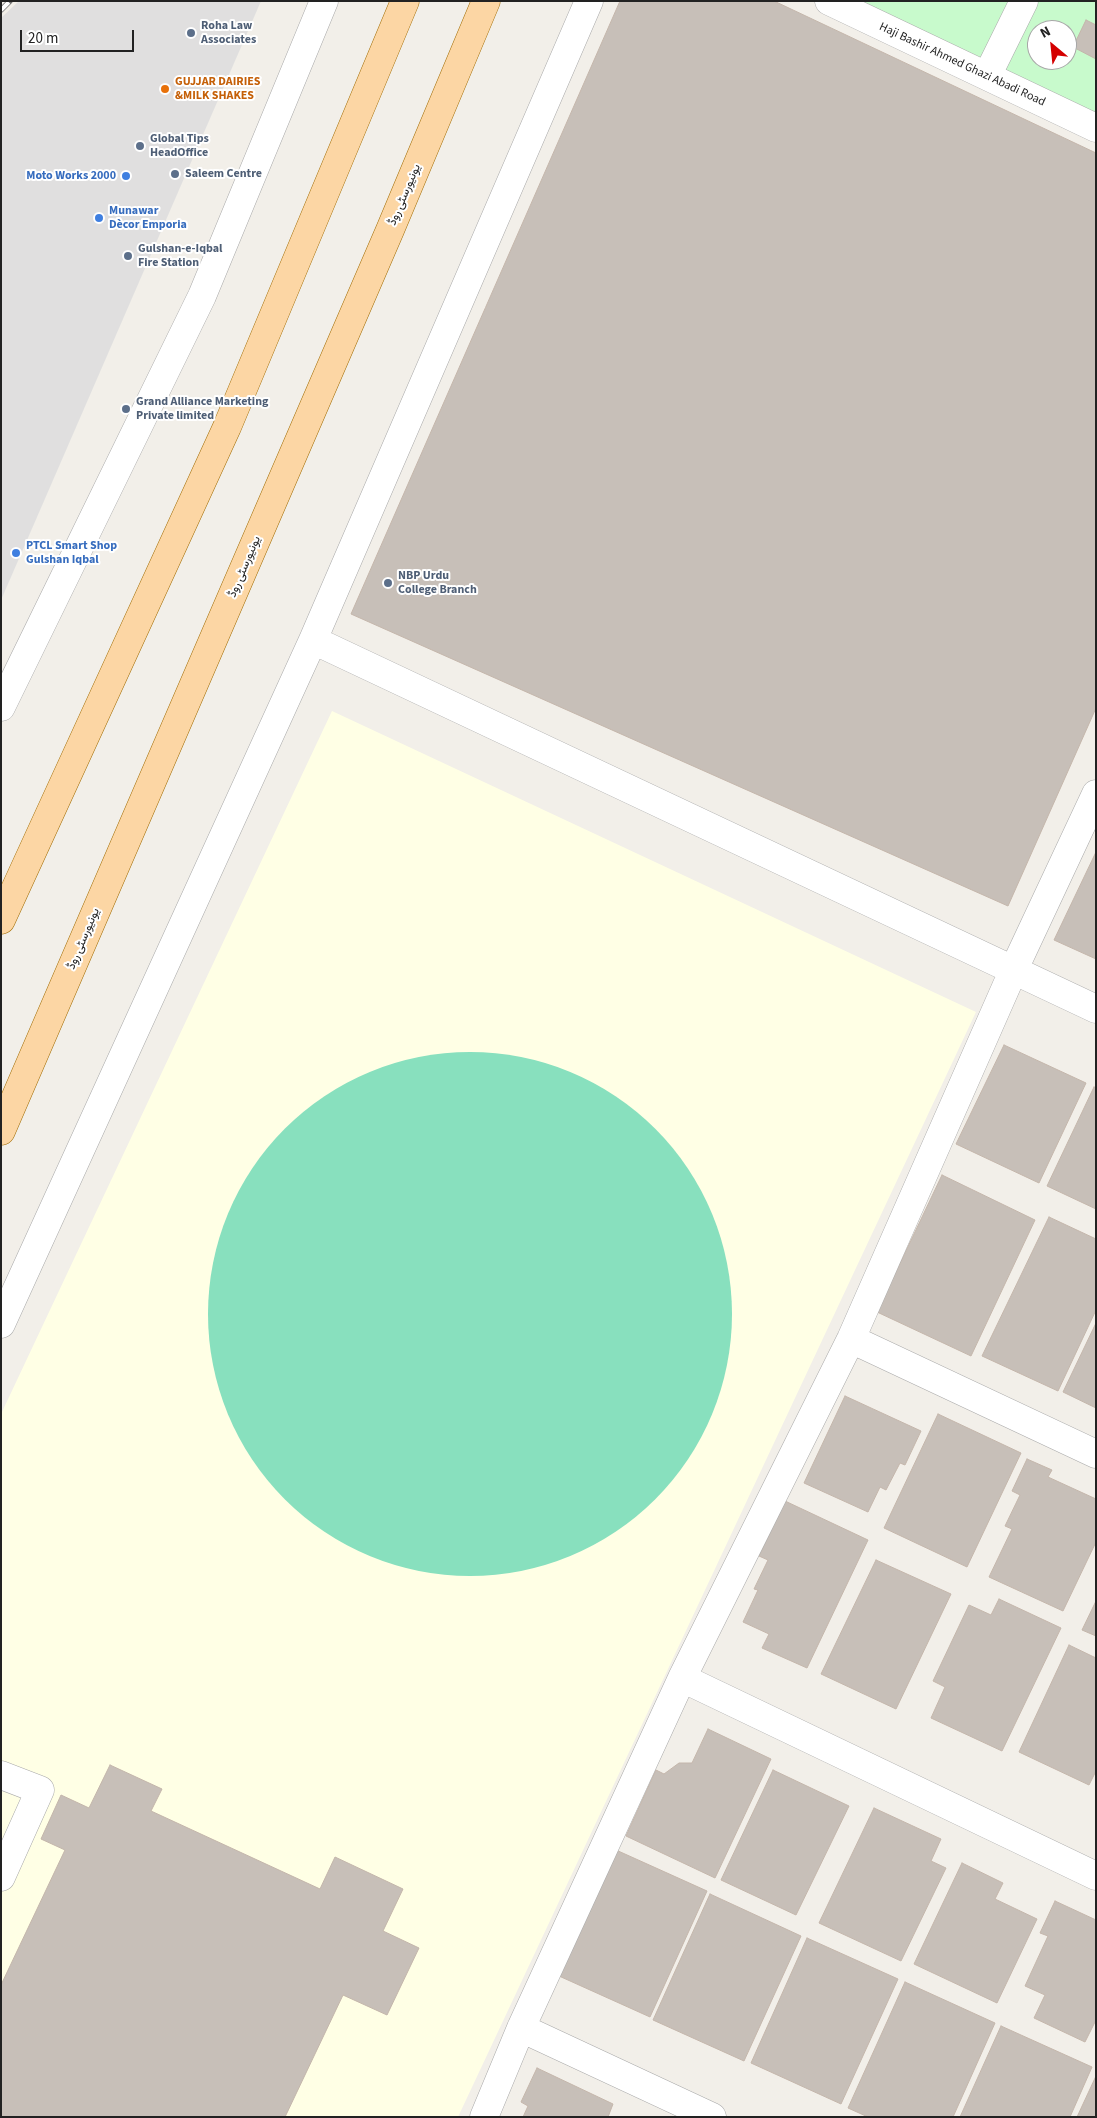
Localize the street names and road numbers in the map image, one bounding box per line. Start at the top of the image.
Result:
street label: Haji Bashir Ahmed Ghazi Abadi Road [877,20,1047,110]
street label: یونیورسٹی روڈ [386,162,424,228]
street label: یونیورسٹی روڈ [226,534,264,600]
street label: یونیورسٹی روڈ [65,906,103,972]

